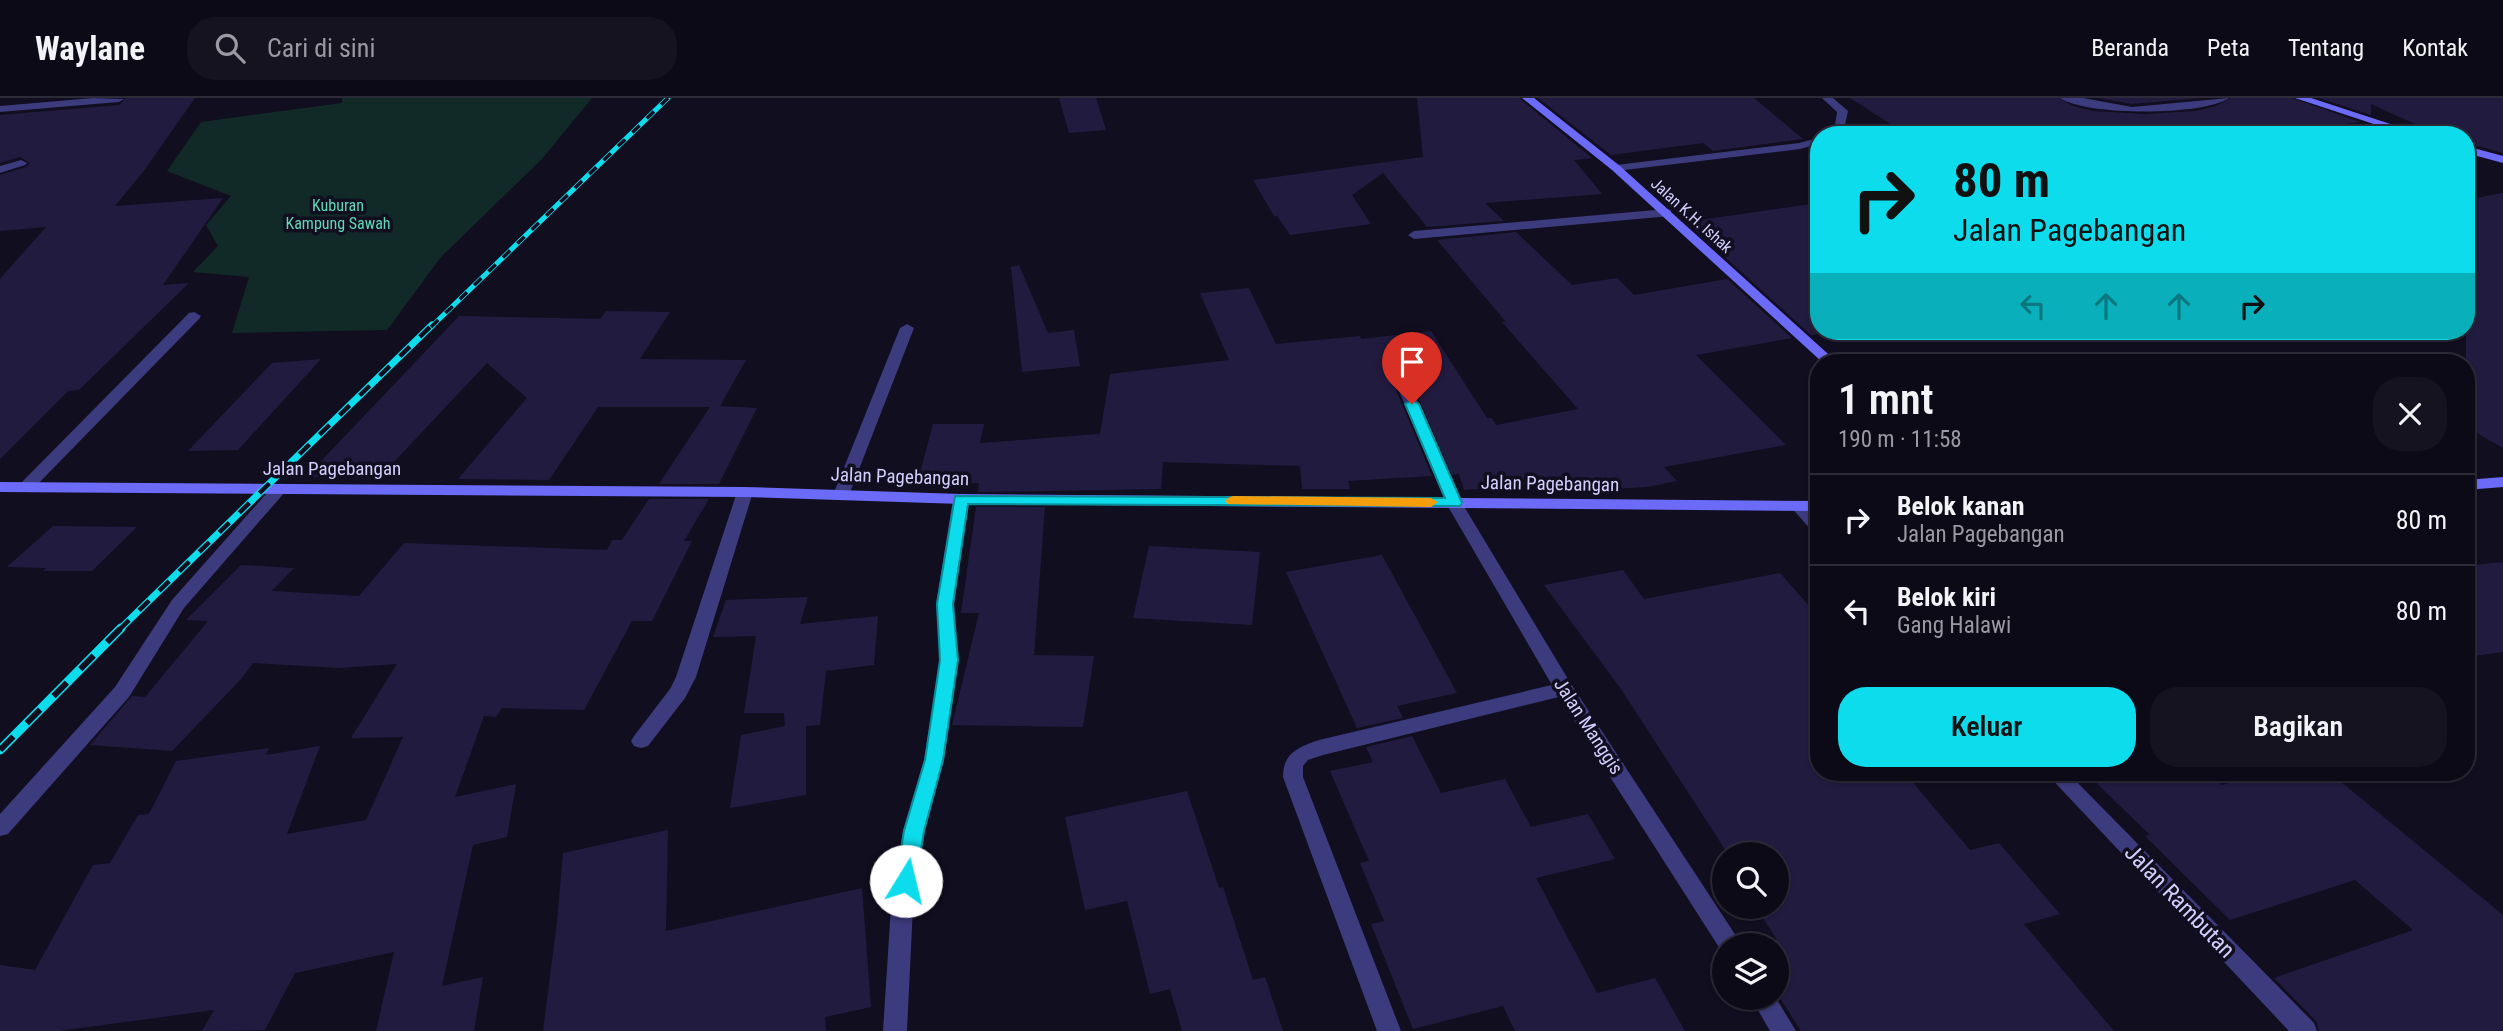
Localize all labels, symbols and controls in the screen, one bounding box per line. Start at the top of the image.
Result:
search box [187,17,677,80]
text: Waylane [35,29,145,68]
icon: search [211,29,249,67]
text: Cari di sini [267,33,375,63]
text: Beranda [2091,34,2169,62]
text: Peta [2207,34,2250,62]
text: Tentang [2288,34,2364,62]
text: Kontak [2402,34,2468,62]
text: 80 m [1953,152,2050,209]
icon: right [1838,154,1929,245]
street label: Jalan K.H. Ishak [1647,174,1737,257]
park label: Kuburan Kampung Sawah [285,196,391,233]
text: Jalan Pagebangan [1953,211,2186,249]
icon: left [2014,287,2052,325]
icon: ahead [2087,287,2125,325]
icon: ahead [2160,287,2198,325]
icon: right [2233,287,2271,325]
pin [1382,332,1442,404]
icon: arrive [1393,343,1431,381]
text: 1 mnt [1838,375,1933,424]
button: close [2373,377,2447,451]
text: 190 m · 11:58 [1838,426,1962,453]
street label: Jalan Pagebangan [263,457,401,480]
street label: Jalan Pagebangan [830,463,970,490]
street label: Jalan Pagebangan [1481,471,1619,496]
text: Belok kanan [1897,491,2024,521]
icon: right [1838,501,1876,539]
text: 80 m [2396,505,2447,535]
text: Jalan Pagebangan [1897,521,2065,548]
text: Belok kiri [1897,582,1996,612]
icon: left [1838,592,1876,630]
text: 80 m [2396,596,2447,626]
text: Gang Halawi [1897,612,2011,639]
street label: Jalan Manggis [1549,674,1628,779]
button: Keluar [1838,687,2136,767]
button: Bagikan [2150,687,2447,767]
street label: Jalan Rambutan [2119,839,2240,964]
map controls [1712,842,1789,1010]
button: search [1712,842,1789,919]
position arrow [869,844,943,918]
button: layers [1712,933,1789,1010]

